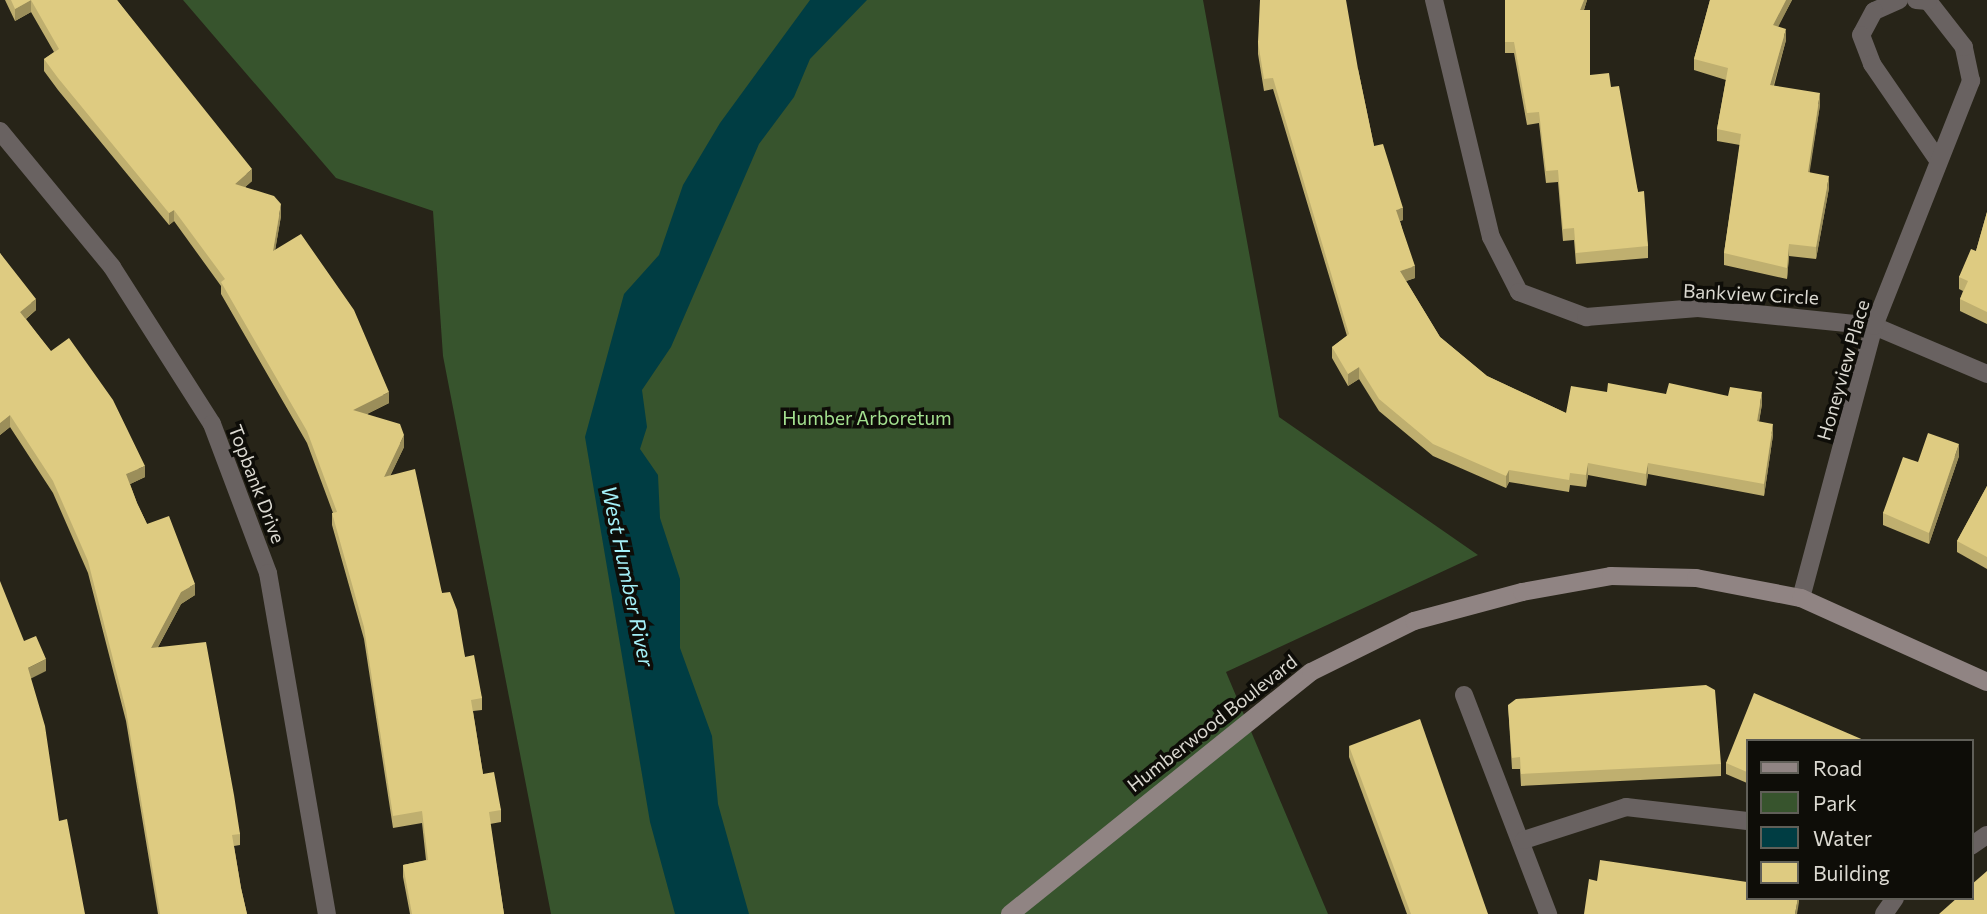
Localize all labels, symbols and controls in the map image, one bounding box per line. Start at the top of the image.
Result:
street label: Bankview Circle [1682,279,1820,309]
street label: Honeyview Place [1812,297,1874,443]
park label: Humber Arboretum [782,407,952,429]
street label: Topbank Drive [224,421,290,547]
water label: West Humber River [596,483,660,669]
street label: Humberwood Boulevard [1123,650,1301,796]
legend [1745,739,1973,900]
text: Road [1813,755,1862,780]
text: Park [1813,790,1857,815]
text: Water [1813,825,1872,850]
text: Building [1813,860,1890,885]

